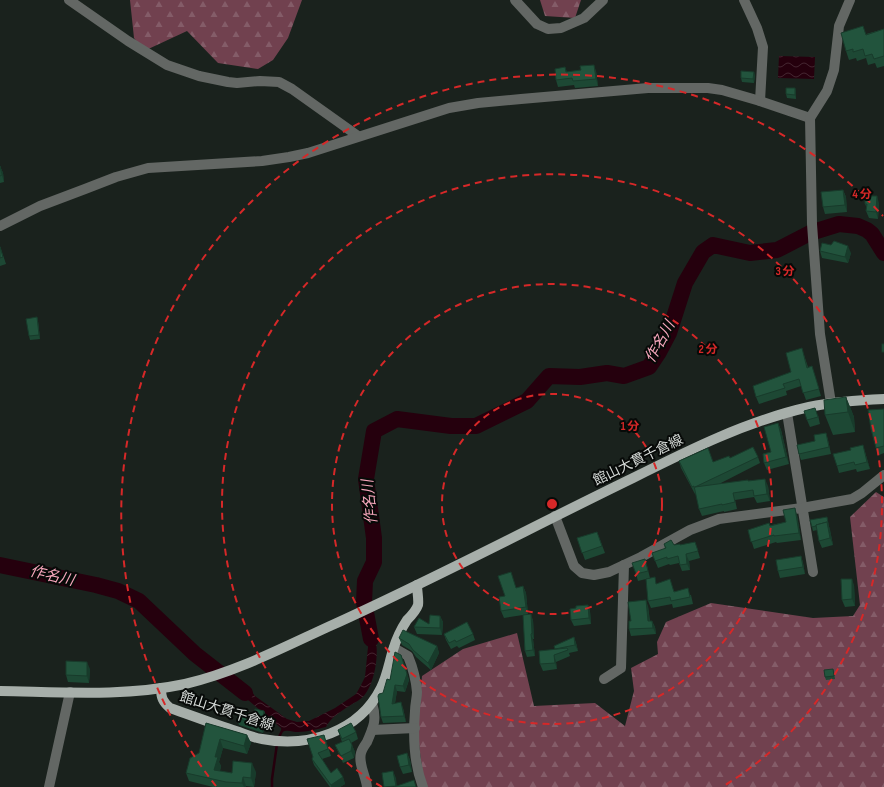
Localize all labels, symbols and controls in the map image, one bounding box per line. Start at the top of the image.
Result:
text: 4 分 [852,187,872,202]
text: 3 分 [775,264,795,279]
water label: 作名川 [641,316,680,366]
text: 2 分 [698,342,718,357]
text: 1 分 [621,419,639,434]
street label: 館山大貫千倉線 [590,431,686,489]
water label: 作名川 [358,477,382,525]
centre of rings [545,497,559,511]
water label: 作名川 [28,562,78,591]
street label: 館山大貫千倉線 [178,688,276,734]

